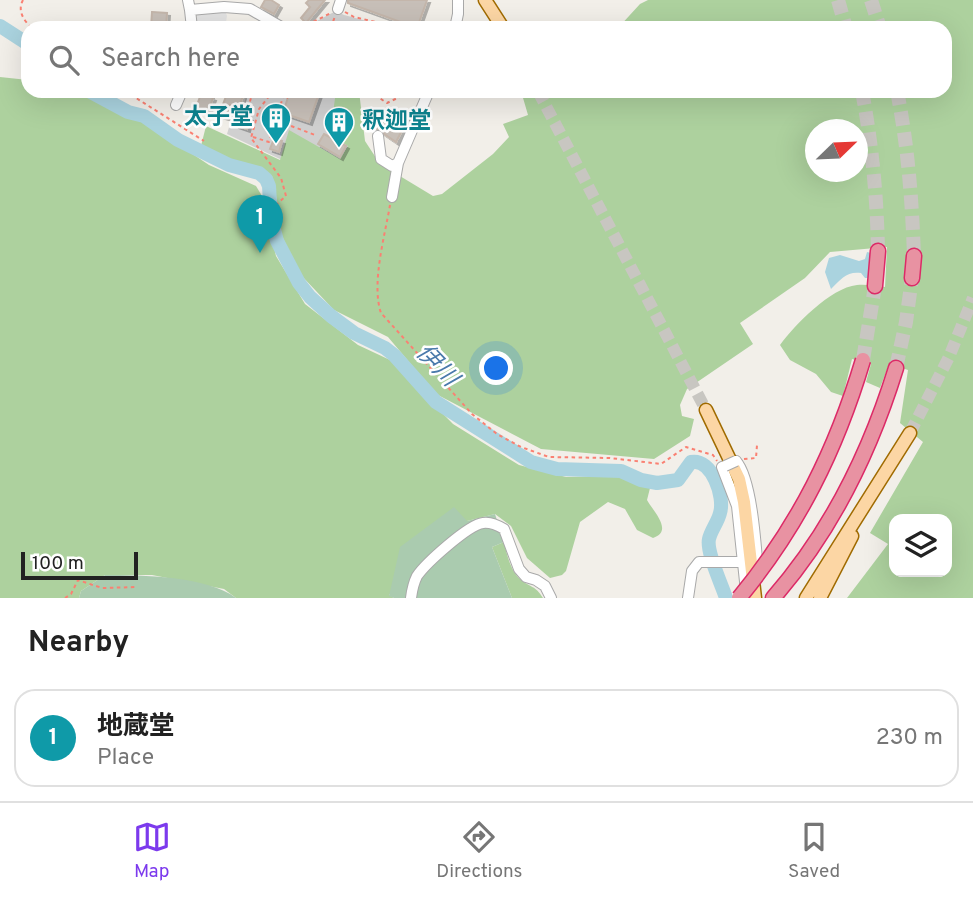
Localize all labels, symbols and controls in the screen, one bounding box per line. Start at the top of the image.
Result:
search box [21,21,952,98]
icon: search [45,41,83,79]
text: Search here [101,43,240,76]
building icon: 太子堂 [259,101,293,145]
place label: 太子堂 [184,104,253,133]
building icon: 釈迦堂 [322,105,356,149]
place label: 釈迦堂 [362,108,431,137]
north arrow [805,119,868,182]
pin: 1 [237,195,283,253]
water label: 伊川 [409,338,466,396]
your location [479,351,513,385]
map controls [889,514,952,577]
button: layers [889,514,952,577]
scale bar [21,549,138,581]
text: 100 m [32,552,84,576]
text: Nearby [28,625,129,662]
text: 地蔵堂 [97,711,175,744]
text: 1 [48,724,58,753]
text: 230 m [876,724,943,753]
text: Place [97,744,154,773]
tab: Map [133,818,171,884]
tab: Directions [436,818,523,884]
tab: Saved [788,818,840,884]

